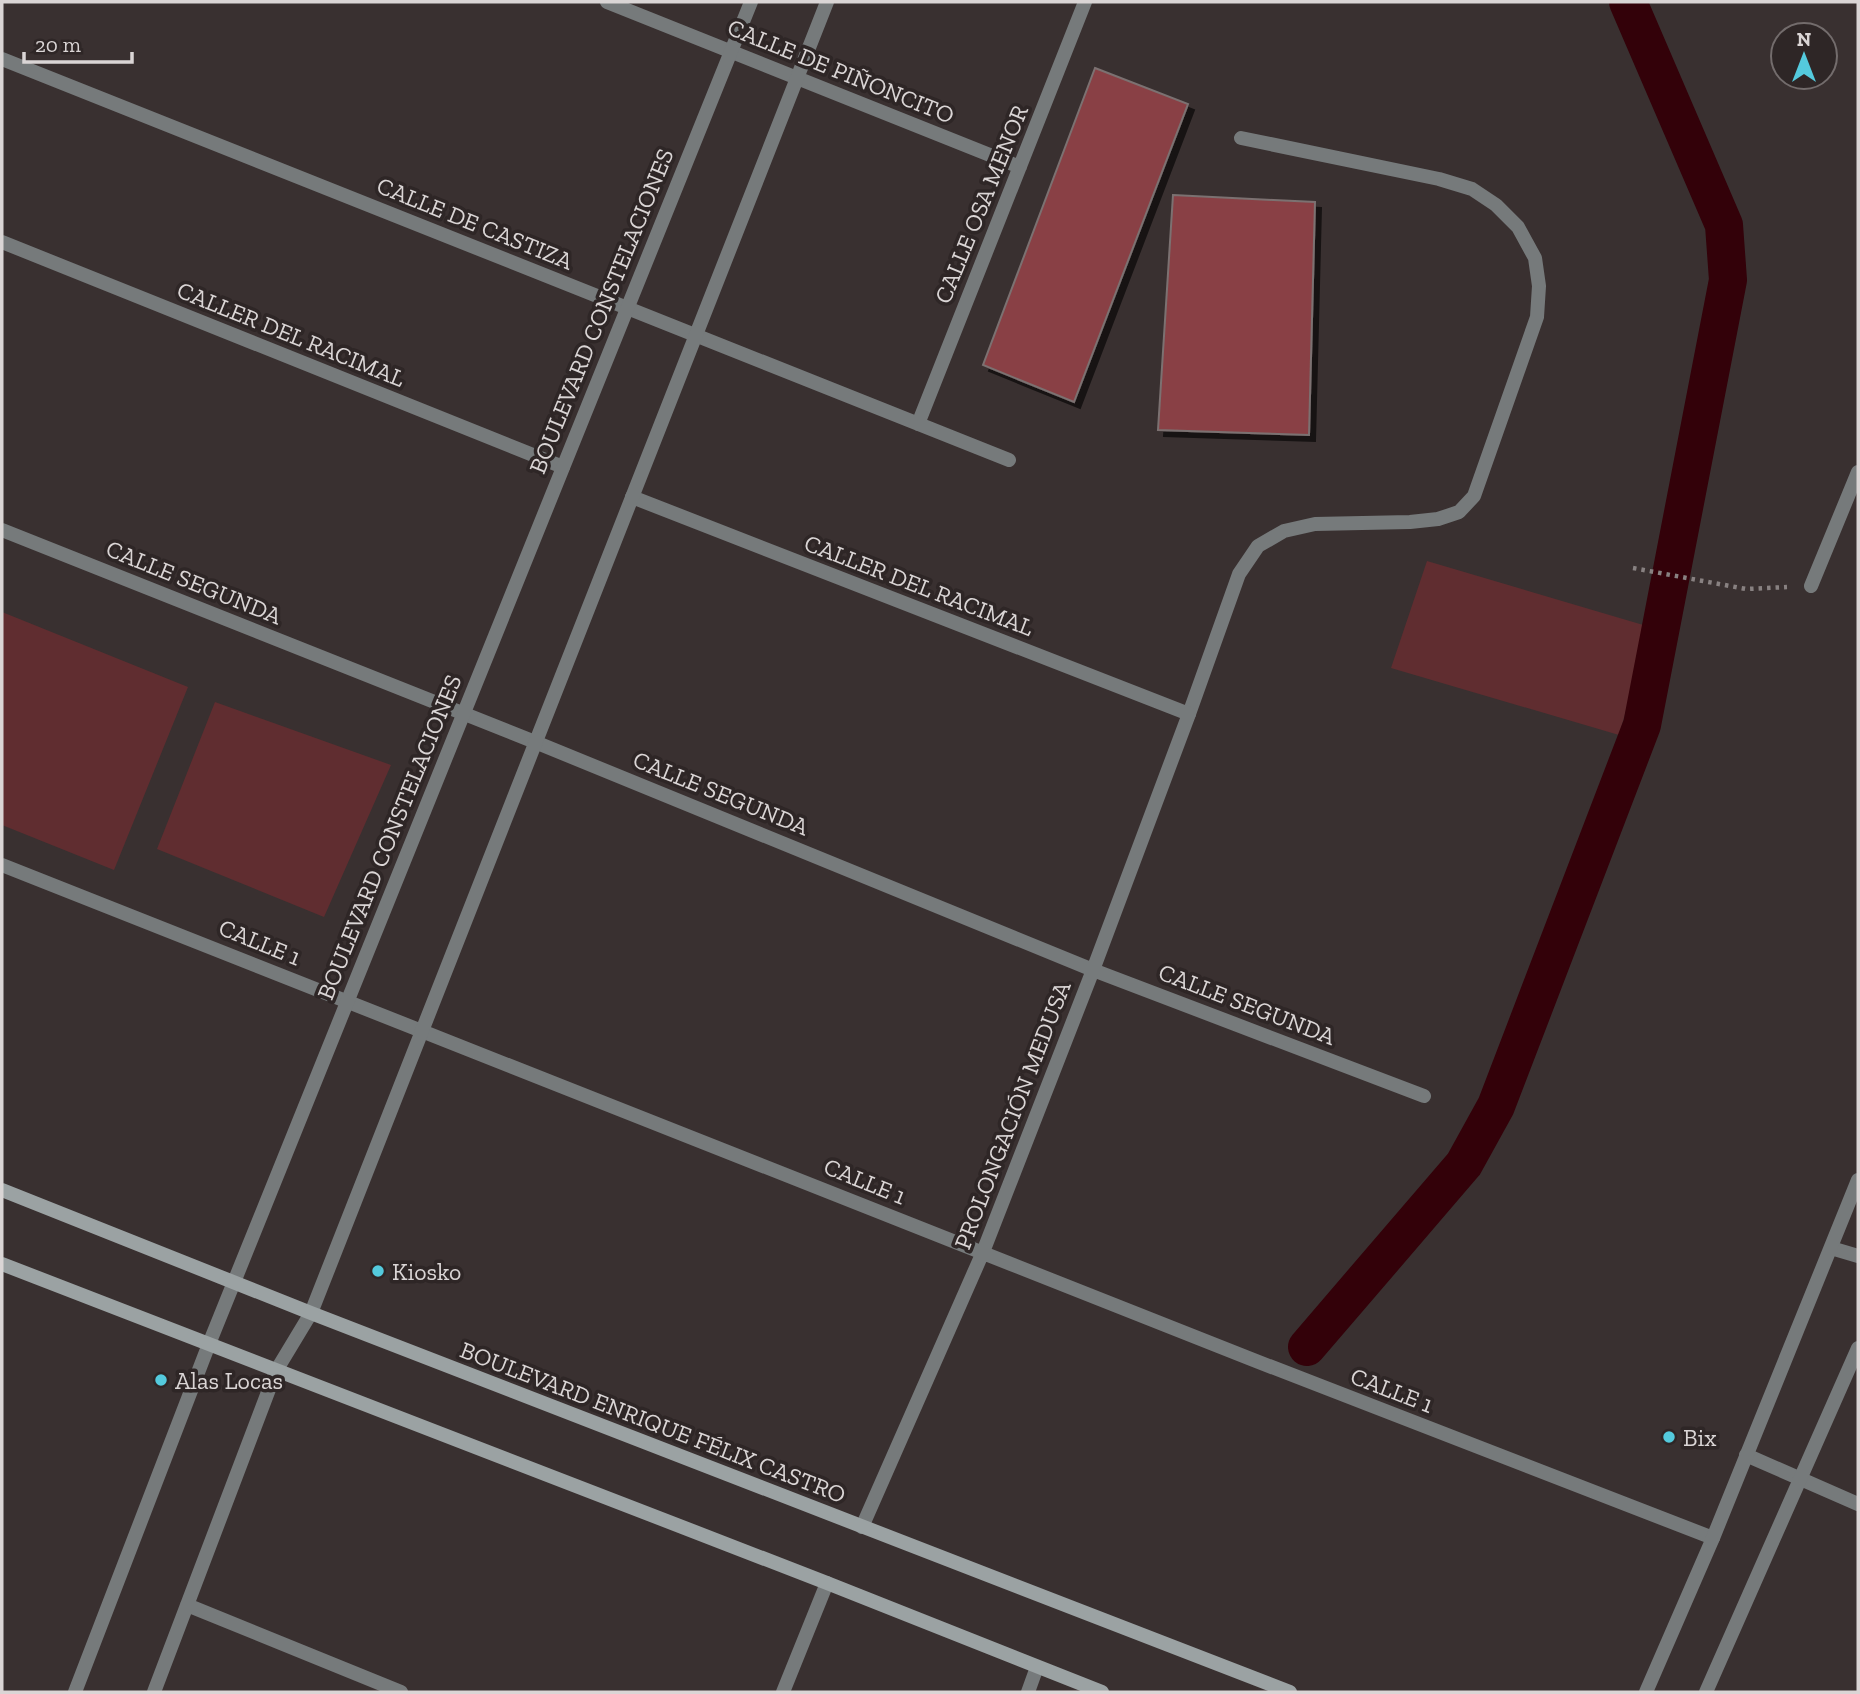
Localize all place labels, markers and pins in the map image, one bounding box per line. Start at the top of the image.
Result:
place label: Kiosko [392,1257,461,1286]
marker: Kiosko [370,1263,386,1279]
place label: Alas Locas [175,1366,283,1395]
marker: Alas Locas [153,1372,169,1388]
place label: Bix [1683,1423,1717,1452]
marker: Bix [1661,1429,1677,1445]

